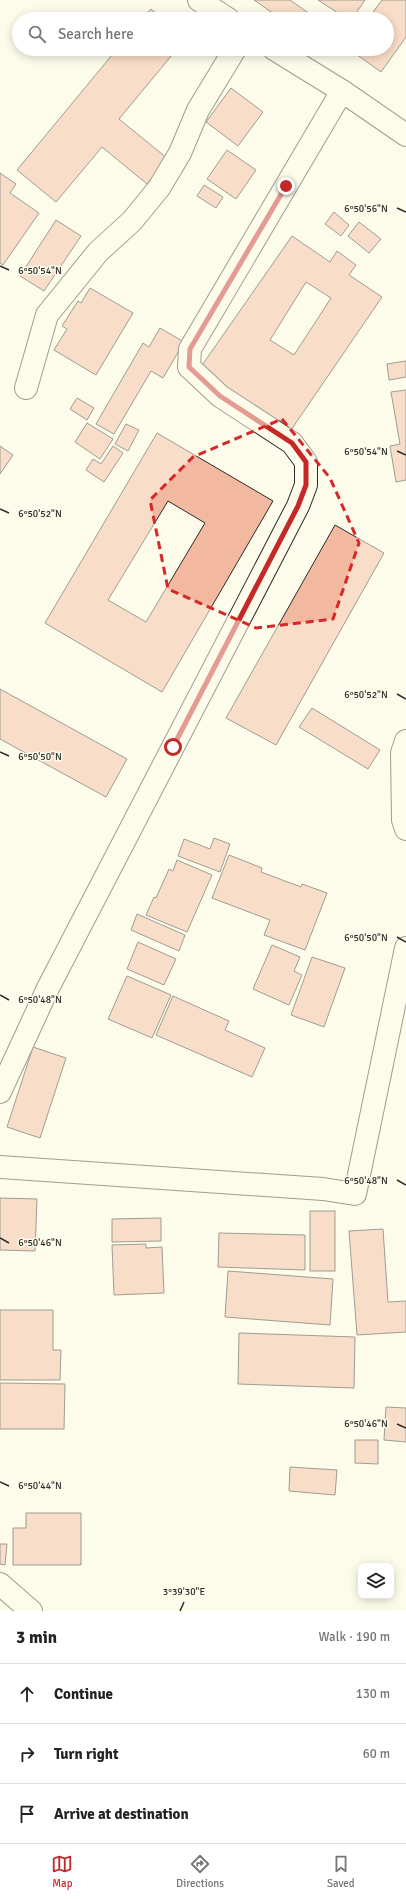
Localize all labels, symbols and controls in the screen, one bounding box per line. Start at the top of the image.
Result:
search box [12,12,394,56]
icon: search [26,23,48,45]
text: Search here [58,25,134,43]
route end [277,177,295,195]
text: 6°50'56"N [344,203,388,215]
text: 6°50'54"N [18,265,62,277]
text: 6°50'54"N [344,446,388,458]
text: 6°50'52"N [18,508,62,520]
text: 6°50'52"N [344,689,388,701]
route start [164,738,182,756]
text: 6°50'50"N [18,751,62,763]
text: 6°50'50"N [344,932,388,944]
text: 6°50'48"N [18,994,62,1006]
text: 6°50'48"N [344,1175,388,1187]
text: 6°50'46"N [18,1237,62,1249]
text: 6°50'46"N [344,1418,388,1430]
text: 6°50'44"N [18,1480,62,1492]
map controls [358,1563,394,1599]
button: layers [358,1563,394,1599]
text: 3°39'30"E [163,1586,205,1598]
text: 3 min [16,1627,57,1648]
text: Walk · 190 m [319,1629,390,1645]
icon: ahead [16,1683,38,1705]
text: Continue [54,1685,113,1703]
text: 130 m [356,1686,390,1702]
icon: right [16,1743,38,1765]
text: Turn right [54,1745,119,1763]
text: 60 m [363,1746,390,1762]
icon: arrive [16,1803,38,1825]
text: Arrive at destination [54,1805,189,1823]
tab: Map [51,1853,73,1890]
tab: Directions [176,1853,224,1890]
tab: Saved [327,1853,355,1890]

